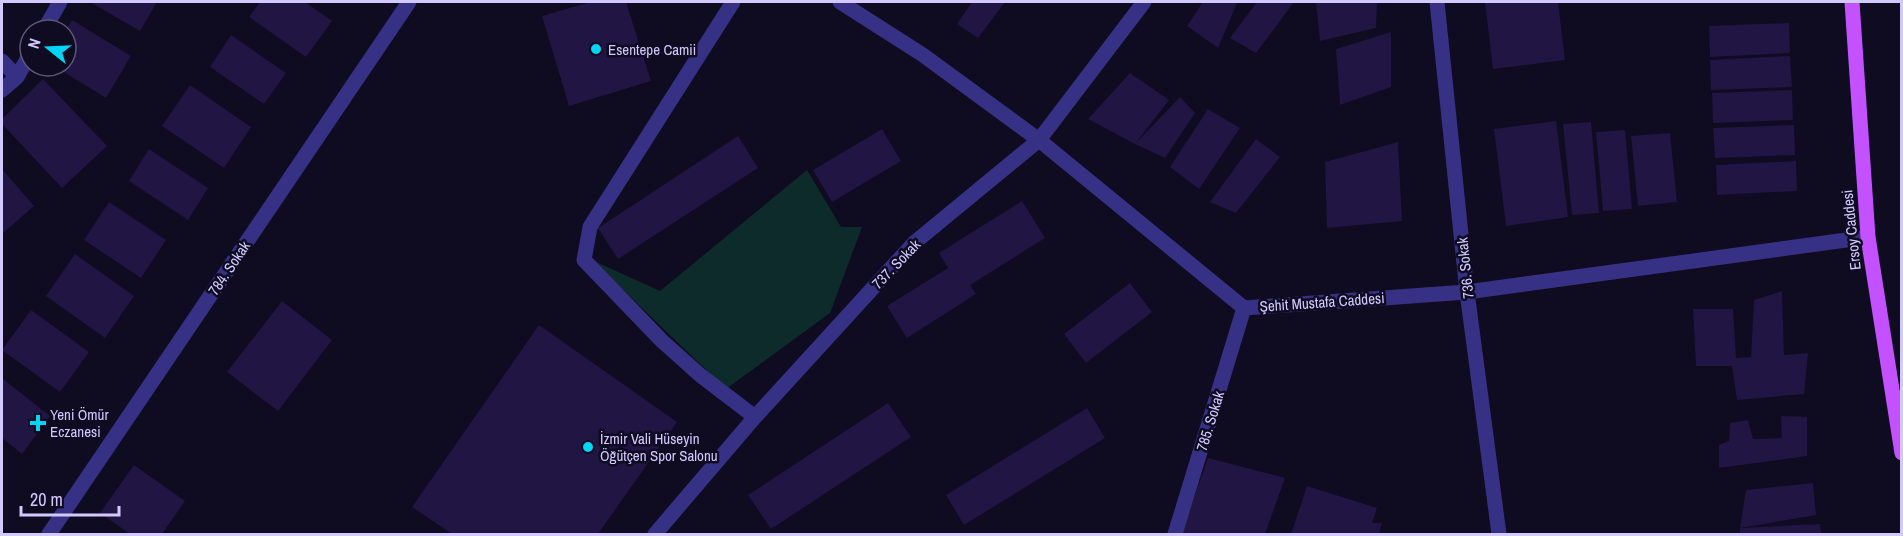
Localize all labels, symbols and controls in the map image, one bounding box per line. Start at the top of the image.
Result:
north arrow [18,18,78,78]
text: N [22,35,46,51]
place label: Esentepe Camii [608,39,696,60]
marker: Esentepe Camii [589,42,603,56]
street label: Ersoy Caddesi [1836,189,1866,271]
street label: 737. Sokak [867,234,926,293]
street label: 736. Sokak [1451,235,1479,300]
street label: 784. Sokak [203,236,255,299]
street label: Şehit Mustafa Caddesi [1259,287,1385,317]
street label: 785. Sokak [1191,388,1229,453]
place label: Yeni Ömür Eczanesi [50,404,109,442]
marker: Yeni Ömür Eczanesi [31,416,45,430]
place label: İzmir Vali Hüseyin Öğütçen Spor Salonu [600,428,718,466]
marker: İzmir Vali Hüseyin Öğütçen Spor Salonu [581,440,595,454]
scale bar [21,479,118,517]
text: 20 m [30,487,63,512]

